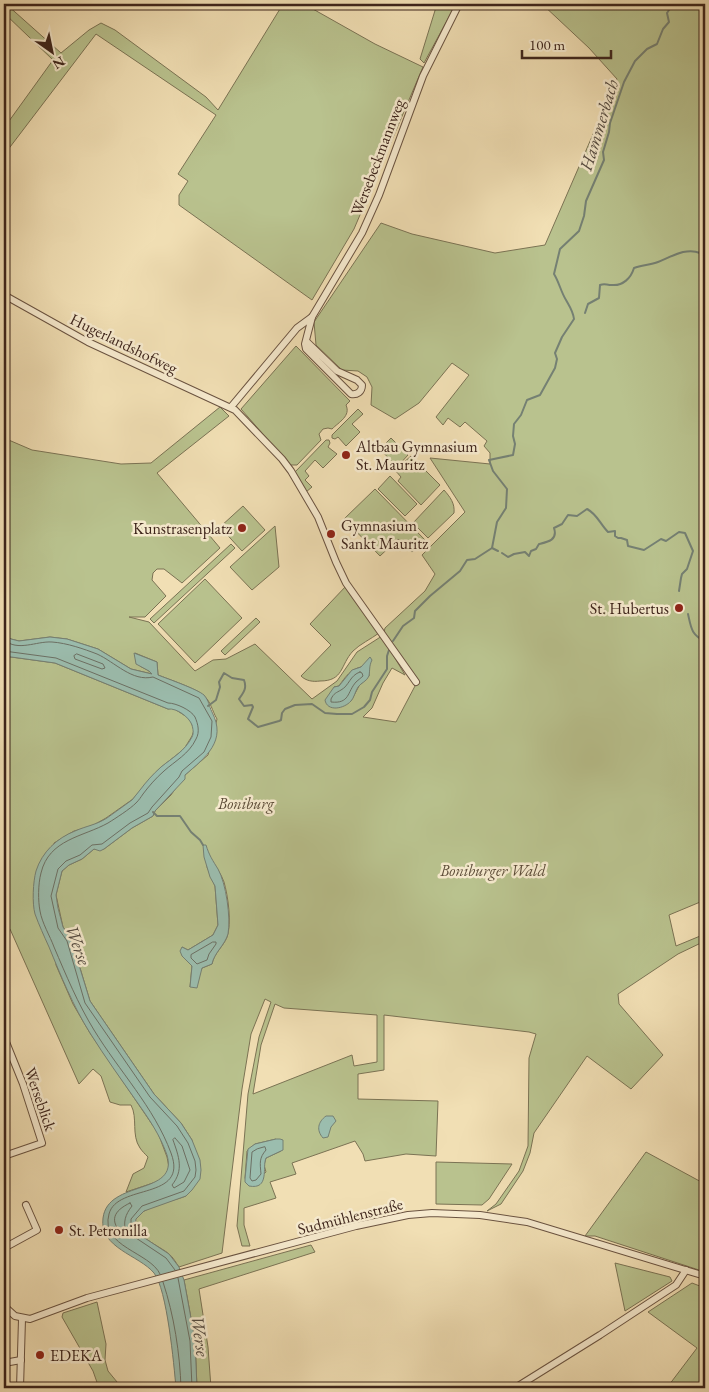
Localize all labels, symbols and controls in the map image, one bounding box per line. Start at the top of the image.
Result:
north arrow [28,28,78,78]
scale bar [522,28,610,60]
text: 100 m [529,35,566,54]
text: N [49,52,69,74]
water label: Hammerbach [573,76,623,174]
street label: Wersebeckmannweg [346,95,410,219]
street label: Hugerlandshofweg [67,308,182,379]
place label: Altbau Gymnasium St. Mauritz [355,436,478,475]
marker: Altbau Gymnasium St. Mauritz [340,449,352,461]
place label: Gymnasium Sankt Mauritz [341,515,428,554]
place label: Kunstrasenplatz [133,518,232,539]
marker: Kunstrasenplatz [236,522,248,534]
marker: Gymnasium Sankt Mauritz [325,528,337,540]
place label: St. Hubertus [590,598,669,619]
marker: St. Hubertus [673,602,685,614]
park label: Boniburg [217,793,275,814]
park label: Boniburger Wald [439,860,547,881]
water label: Werse [61,921,97,969]
street label: Werseblick [20,1065,61,1134]
street label: Sudmühlenstraße [295,1193,405,1240]
place label: St. Petronilla [69,1220,148,1241]
marker: St. Petronilla [53,1224,65,1236]
water label: Werse [186,1314,215,1359]
place label: EDEKA [50,1345,103,1366]
marker: EDEKA [34,1349,46,1361]

